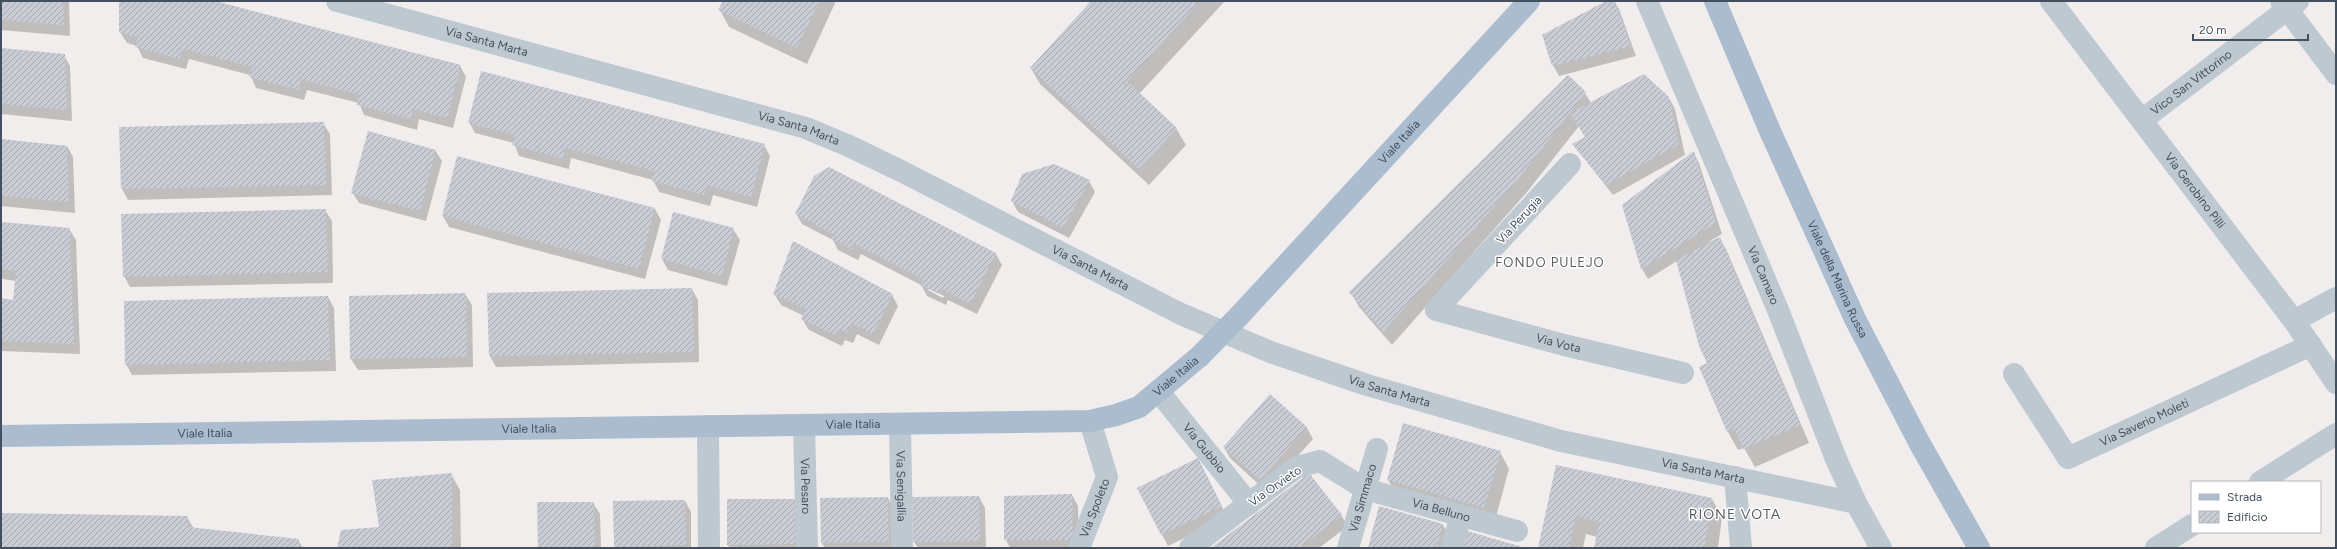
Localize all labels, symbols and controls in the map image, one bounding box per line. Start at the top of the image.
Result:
scale bar [2193,16,2308,42]
text: 20 m [2199,23,2227,37]
street label: Via Santa Marta [444,24,529,59]
street label: Vico San Vittorino [2148,47,2235,118]
street label: Via Santa Marta [756,108,842,148]
street label: Viale Italia [1375,117,1423,167]
street label: Via Gerobino Pilli [2162,150,2228,231]
street label: Via Perugia [1493,193,1545,247]
street label: Viale della Marina Russa [1804,218,1871,340]
street label: Via Santa Marta [1049,242,1132,293]
street label: Via Camaro [1745,244,1782,307]
district label: FONDO PULEJO [1495,255,1605,270]
street label: Via Vota [1534,331,1582,356]
street label: Viale Italia [1150,353,1201,399]
street label: Via Santa Marta [1346,372,1432,410]
street label: Via Saverio Moleti [2097,396,2191,449]
street label: Viale Italia [825,417,880,432]
street label: Via Gubbio [1180,420,1228,476]
street label: Viale Italia [501,421,556,436]
street label: Viale Italia [177,426,233,441]
street label: Via Senigallia [893,450,909,522]
street label: Via Santa Marta [1660,455,1746,486]
street label: Via Pesaro [798,458,813,514]
street label: Via Simmaco [1346,462,1379,534]
street label: Via Orvieto [1246,463,1304,509]
street label: Via Spoleto [1077,476,1113,540]
legend [2191,481,2321,533]
text: Strada [2227,490,2262,504]
street label: Via Belluno [1410,495,1472,525]
district label: RIONE VOTA [1689,506,1781,523]
text: Edificio [2227,510,2267,524]

